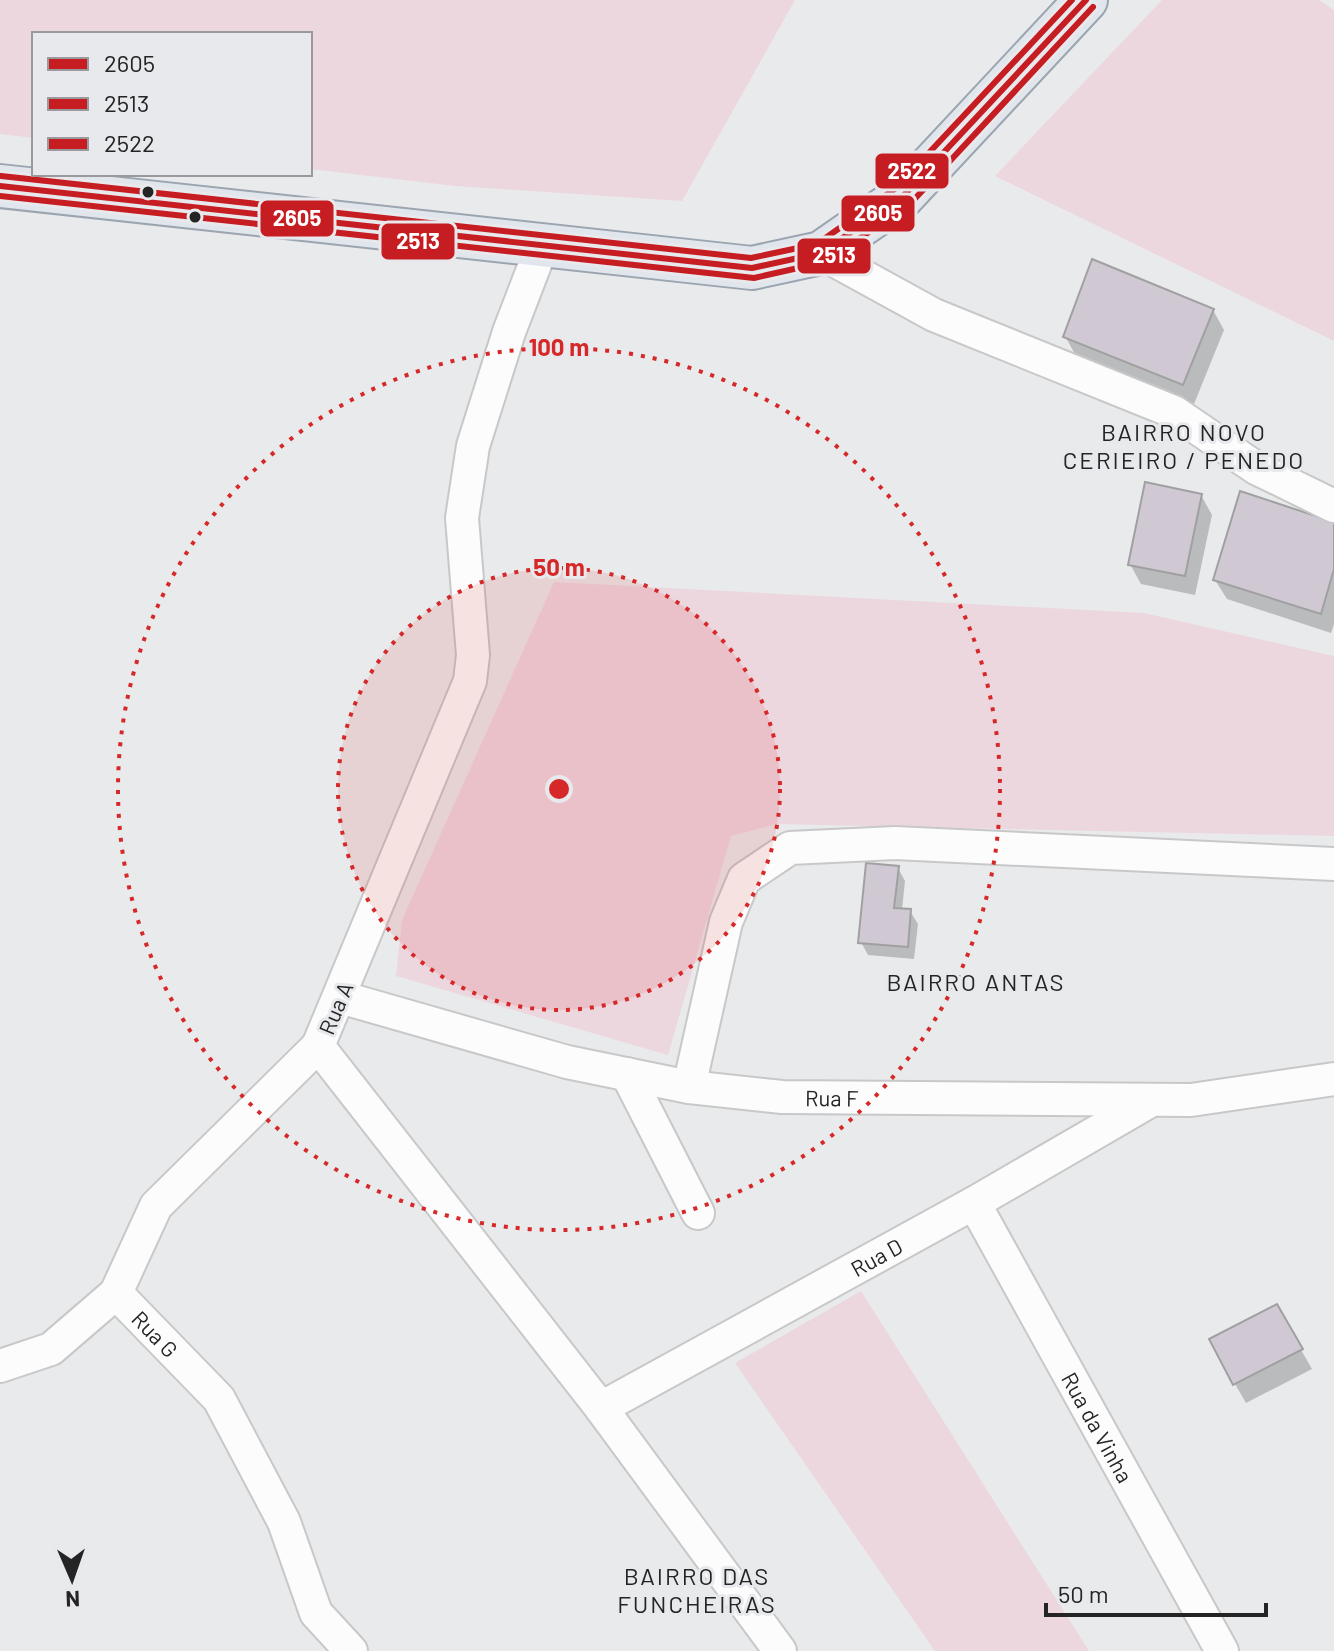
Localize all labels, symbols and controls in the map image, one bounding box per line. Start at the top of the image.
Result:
legend [32,32,312,176]
text: 2605 [104,48,155,77]
text: 2513 [104,88,149,117]
text: 2522 [104,128,155,157]
line badge: 2522 [874,152,950,190]
text: 2522 [888,157,936,183]
unlabelled marker [140,184,156,200]
line badge: 2605 [840,194,916,233]
line badge: 2605 [259,199,335,238]
text: 2605 [854,199,902,225]
text: 2605 [273,204,321,230]
unlabelled marker [187,209,203,225]
line badge: 2513 [380,222,456,261]
text: 2513 [396,227,440,253]
line badge: 2513 [796,237,872,275]
text: 2513 [812,241,856,267]
text: 100 m [529,332,589,361]
district label: BAIRRO NOVO CERIEIRO / PENEDO [1063,417,1305,474]
text: 50 m [533,552,585,581]
centre of rings [545,775,573,803]
district label: BAIRRO ANTAS [886,967,1066,996]
street label: Rua A [312,978,358,1038]
street label: Rua F [805,1084,859,1111]
street label: Rua D [846,1232,906,1281]
street label: Rua G [127,1305,184,1362]
street label: Rua da Vinha [1057,1367,1139,1487]
north arrow [32,1539,112,1619]
district label: BAIRRO DAS FUNCHEIRAS [617,1561,777,1618]
scale bar [1046,1567,1266,1617]
text: 50 m [1058,1579,1109,1608]
text: N [65,1587,81,1613]

